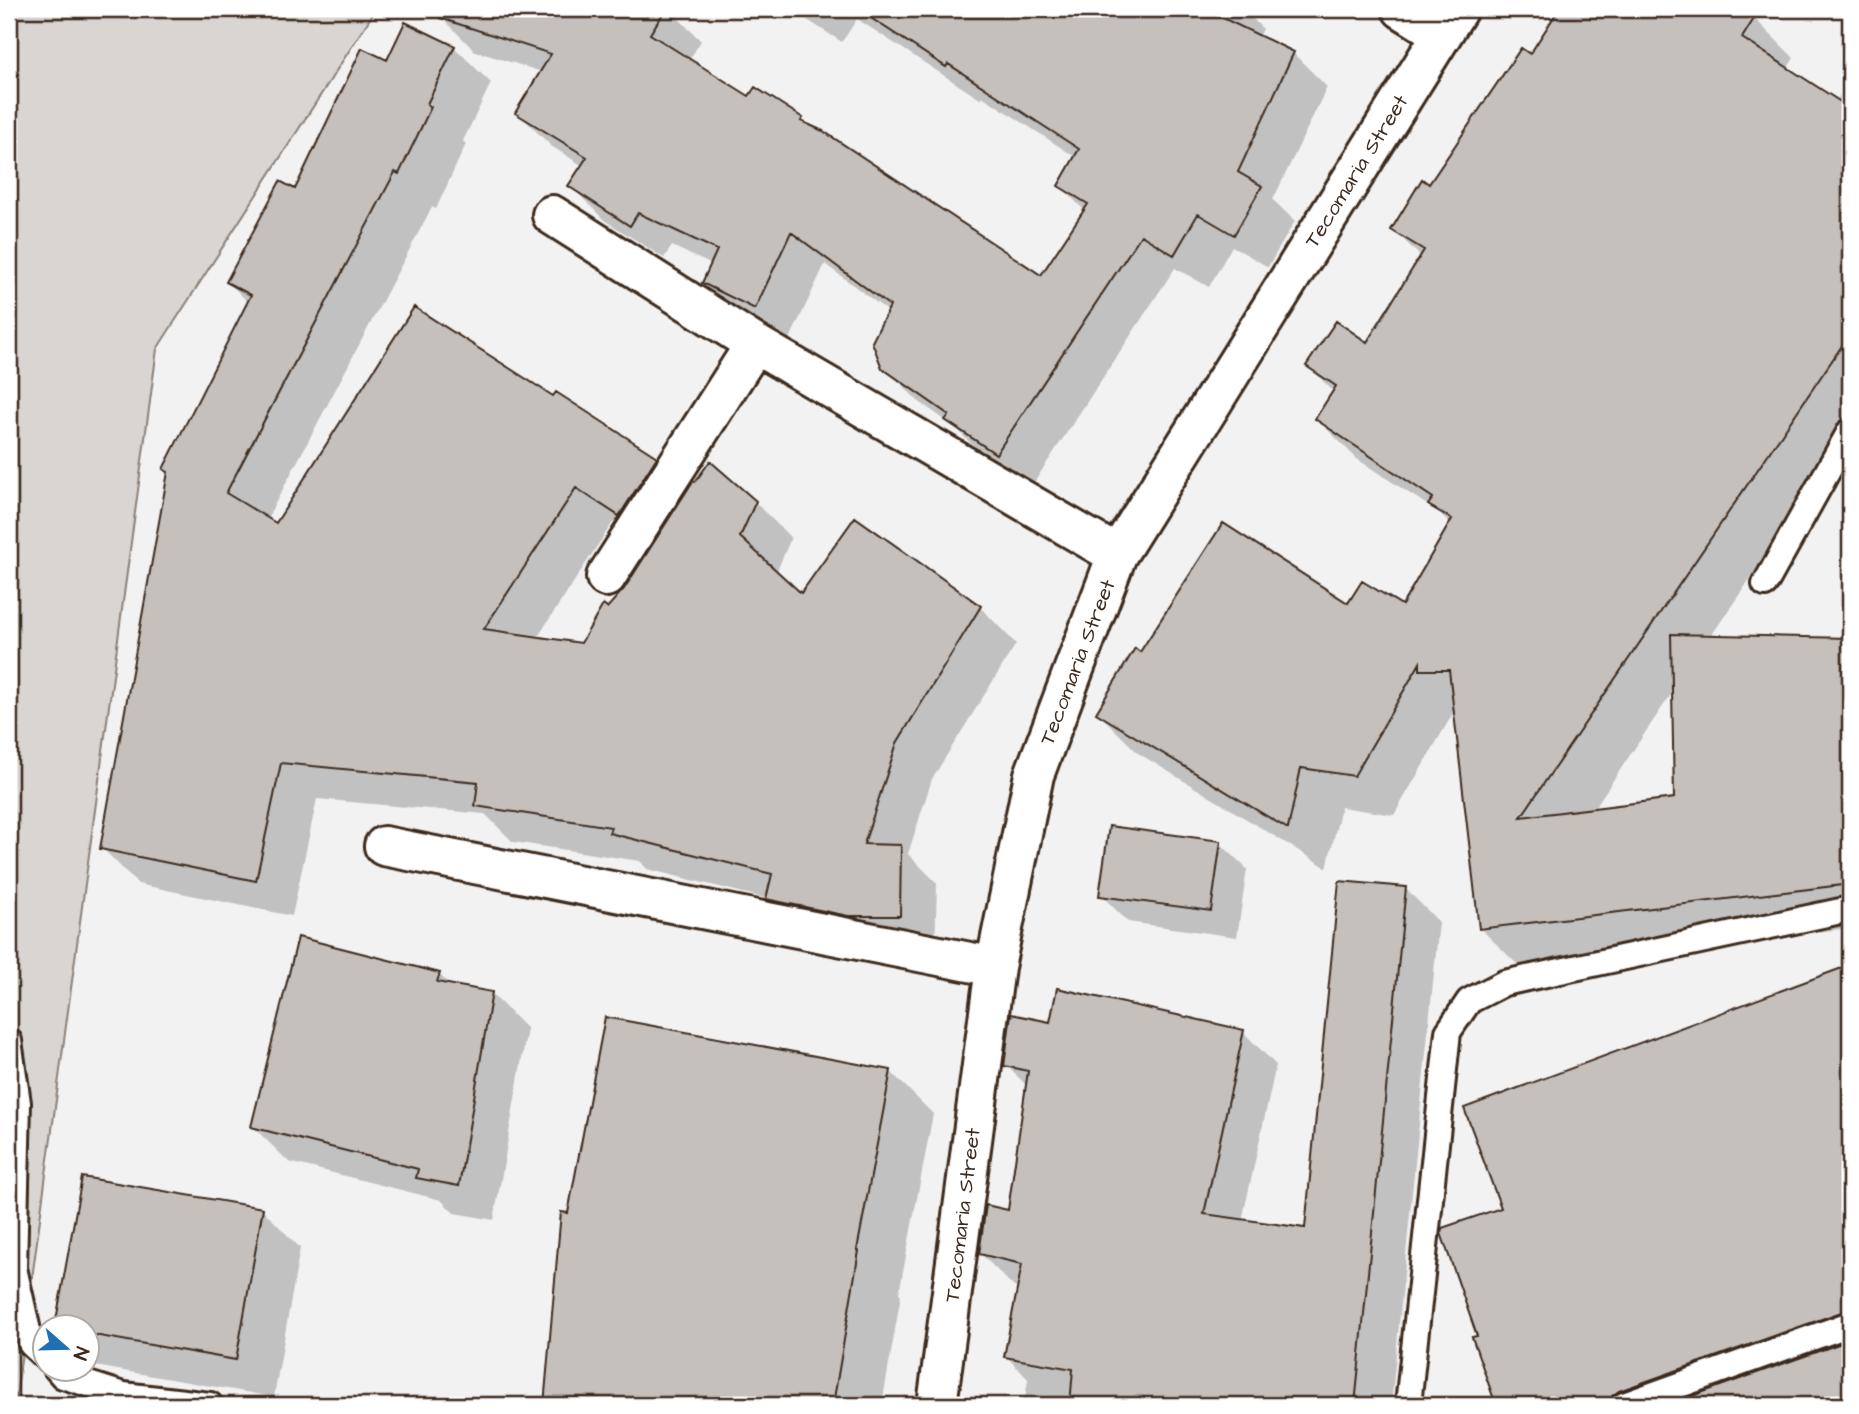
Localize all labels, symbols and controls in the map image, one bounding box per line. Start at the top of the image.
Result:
street label: Tecomaria Street [1298,89,1415,253]
street label: Tecomaria Street [1033,575,1123,749]
street label: Tecomaria Street [937,1126,988,1304]
north arrow [32,1312,102,1382]
text: N [66,1343,95,1364]

